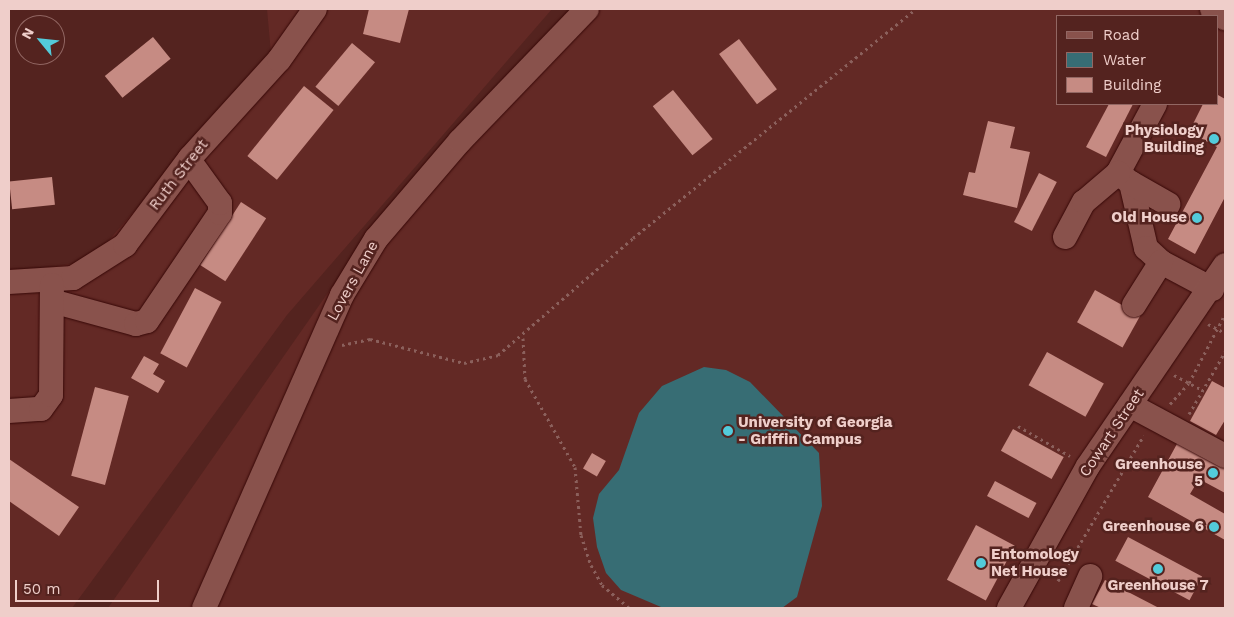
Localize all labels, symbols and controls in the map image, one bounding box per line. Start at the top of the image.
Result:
north arrow [15,15,65,65]
legend [1056,15,1219,105]
text: N [18,25,37,42]
text: Road [1103,26,1140,44]
text: Water [1103,51,1146,69]
text: Building [1103,76,1161,94]
place label: Physiology Building [1125,121,1204,156]
marker: Physiology Building [1208,133,1220,145]
street label: Ruth Street [146,136,212,214]
place label: Old House [1111,209,1187,227]
marker: Old House [1191,212,1203,224]
street label: Lovers Lane [324,238,382,324]
street label: Cowart Street [1076,386,1148,480]
place label: University of Georgia - Griffin Campus [738,413,893,448]
marker: University of Georgia - Griffin Campus [722,425,734,437]
place label: Greenhouse 5 [1115,455,1203,490]
marker: Greenhouse 5 [1207,467,1219,479]
place label: Greenhouse 6 [1102,518,1204,536]
marker: Greenhouse 6 [1208,521,1220,533]
place label: Entomology Net House [991,545,1079,580]
marker: Entomology Net House [975,557,987,569]
marker: Greenhouse 7 [1152,563,1164,575]
scale bar [18,570,161,602]
place label: Greenhouse 7 [1107,577,1209,595]
text: 50 m [23,580,60,598]

